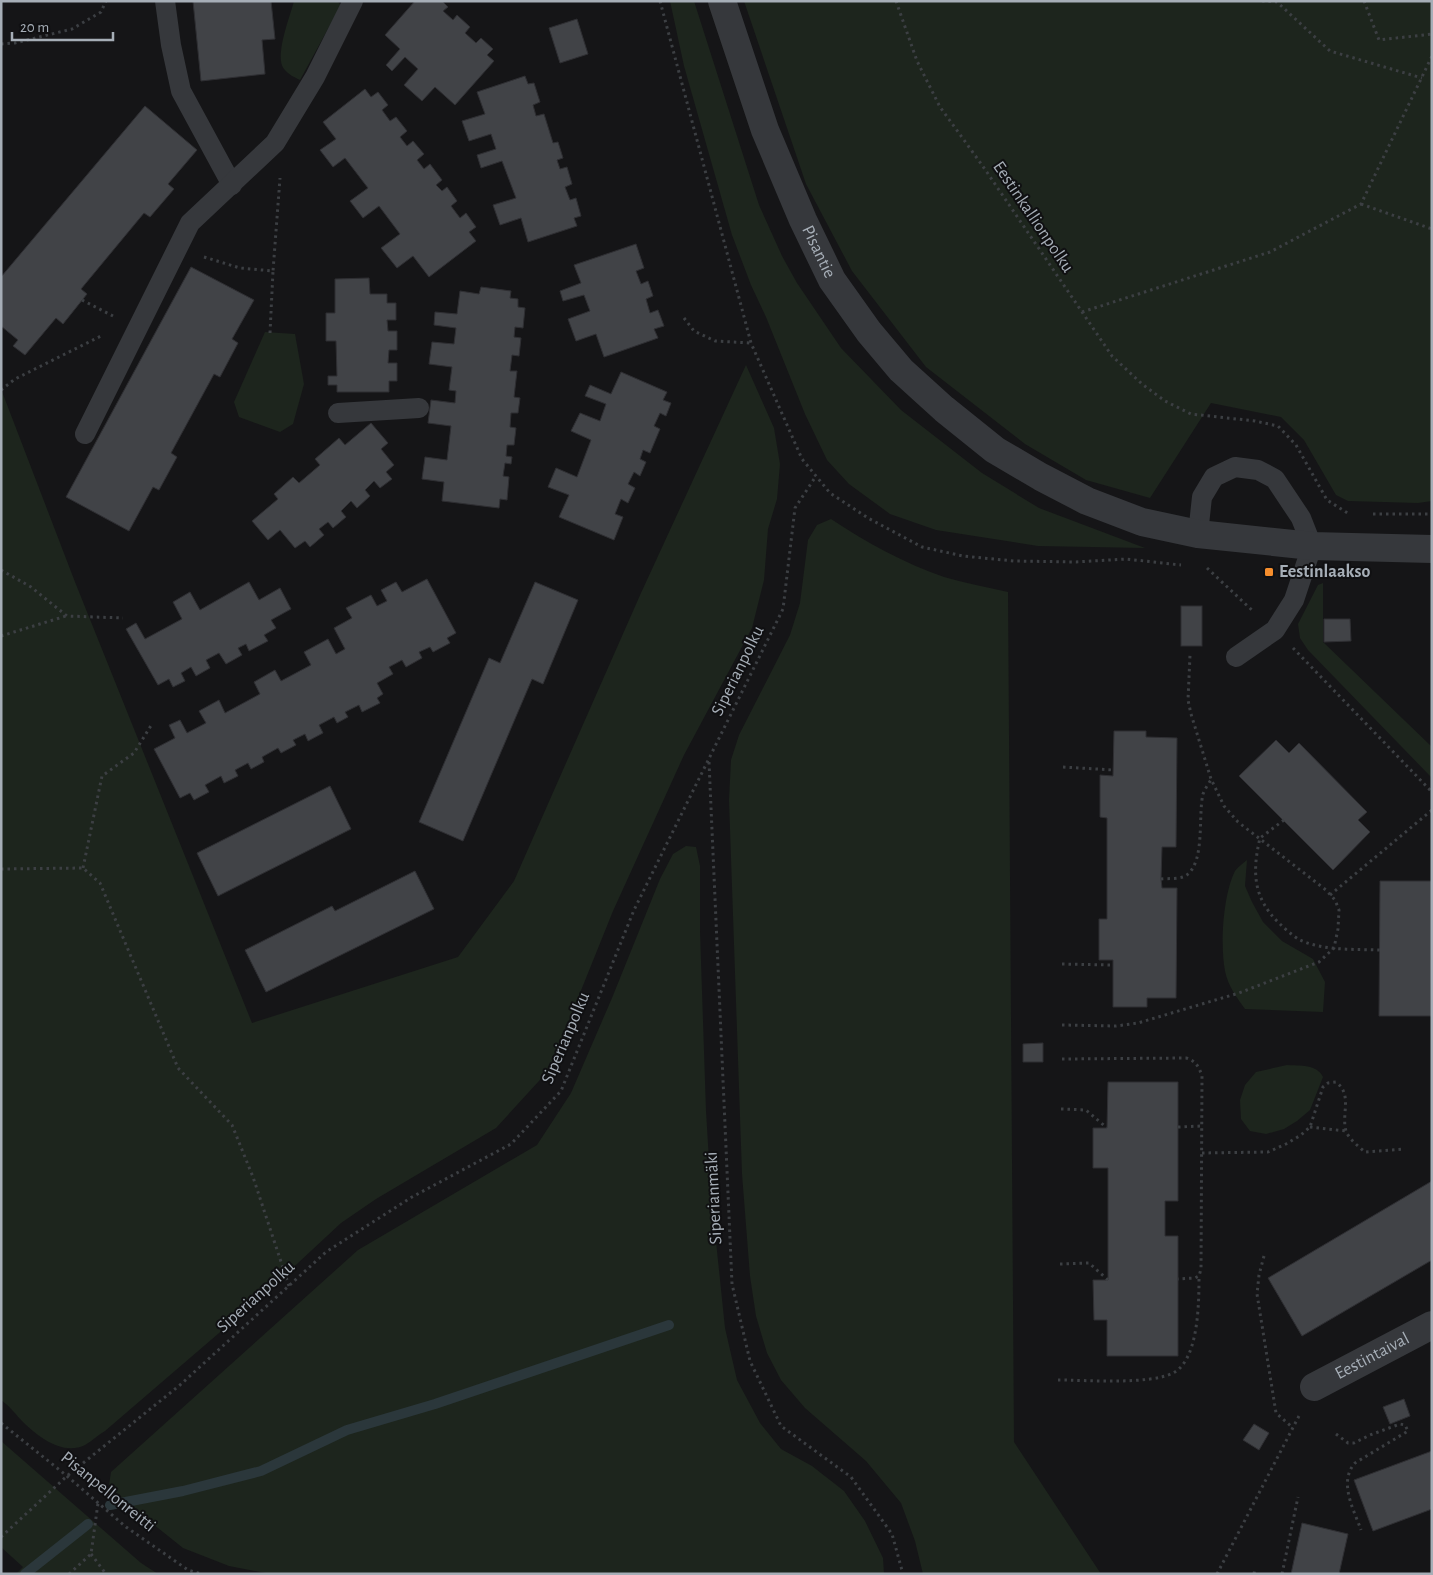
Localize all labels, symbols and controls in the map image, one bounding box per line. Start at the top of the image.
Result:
scale bar [12,10,114,42]
text: 20 m [20,20,49,35]
street label: Eestinkallionpolku [989,158,1077,276]
street label: Pisantie [798,223,839,281]
place label: Eestinlaakso [1279,563,1370,581]
marker: Eestinlaakso [1263,566,1275,578]
street label: Siperianpolku [708,623,768,719]
street label: Siperianpolku [539,989,593,1087]
street label: Siperianmäki [703,1151,725,1245]
street label: Siperianpolku [214,1258,298,1336]
street label: Eestintaival [1332,1329,1413,1383]
street label: Pisanpellonreitti [57,1448,159,1536]

